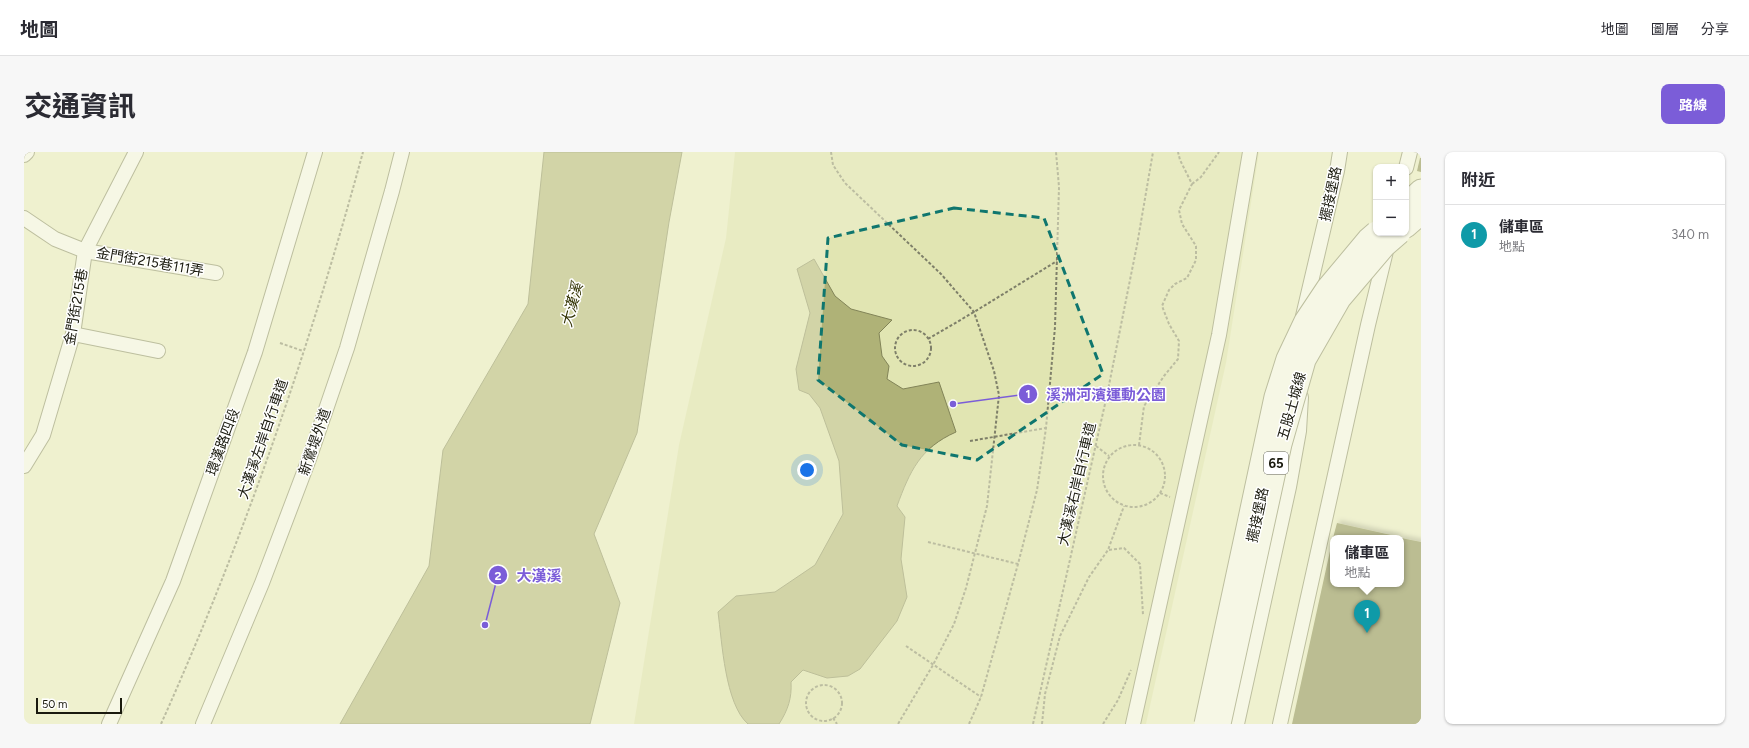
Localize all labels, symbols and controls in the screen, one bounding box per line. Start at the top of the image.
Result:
text: 地圖 [20,18,58,41]
text: 地圖 [1601,21,1629,38]
text: 圖層 [1651,21,1679,38]
text: 分享 [1701,21,1729,38]
button: 路線 [1661,84,1725,124]
text: 交通資訊 [24,89,136,123]
map controls [1373,164,1409,236]
button: + [1373,164,1409,200]
street label: 擺接堡路 [1317,165,1345,223]
text: 附近 [1461,170,1495,190]
button: − [1373,200,1409,236]
text: 儲車區 [1499,218,1544,236]
text: 1 [1471,227,1477,242]
text: 340 m [1671,227,1709,242]
text: 地點 [1499,239,1525,254]
street label: 金門街215巷111弄 [95,244,205,280]
street label: 金門街215巷 [61,267,91,347]
water label: 大漢溪 [557,279,587,329]
street label: 五股土城線 [1274,370,1310,442]
street label: 大漢溪左岸自行車道 [234,377,292,501]
callout: 溪洲河濱運動公園 [1018,381,1174,408]
text: 溪洲河濱運動公園 [1046,386,1166,404]
text: 1 [1025,387,1031,401]
street label: 環漢路四段 [203,406,243,478]
street label: 新鶯堤外道 [296,406,334,478]
street label: 大漢溪右岸自行車道 [1055,421,1099,547]
road number: 65 [1264,452,1288,474]
your location [797,460,817,480]
street label: 擺接堡路 [1244,486,1272,544]
popup [1330,535,1404,587]
text: 儲車區 [1344,544,1390,562]
callout: 大漢溪 [488,562,569,589]
text: 地點 [1344,565,1371,580]
text: 大漢溪 [516,567,562,585]
text: 2 [495,569,502,583]
pin: 1 [1354,600,1380,633]
scale bar [36,696,122,715]
text: 50 m [42,698,67,711]

